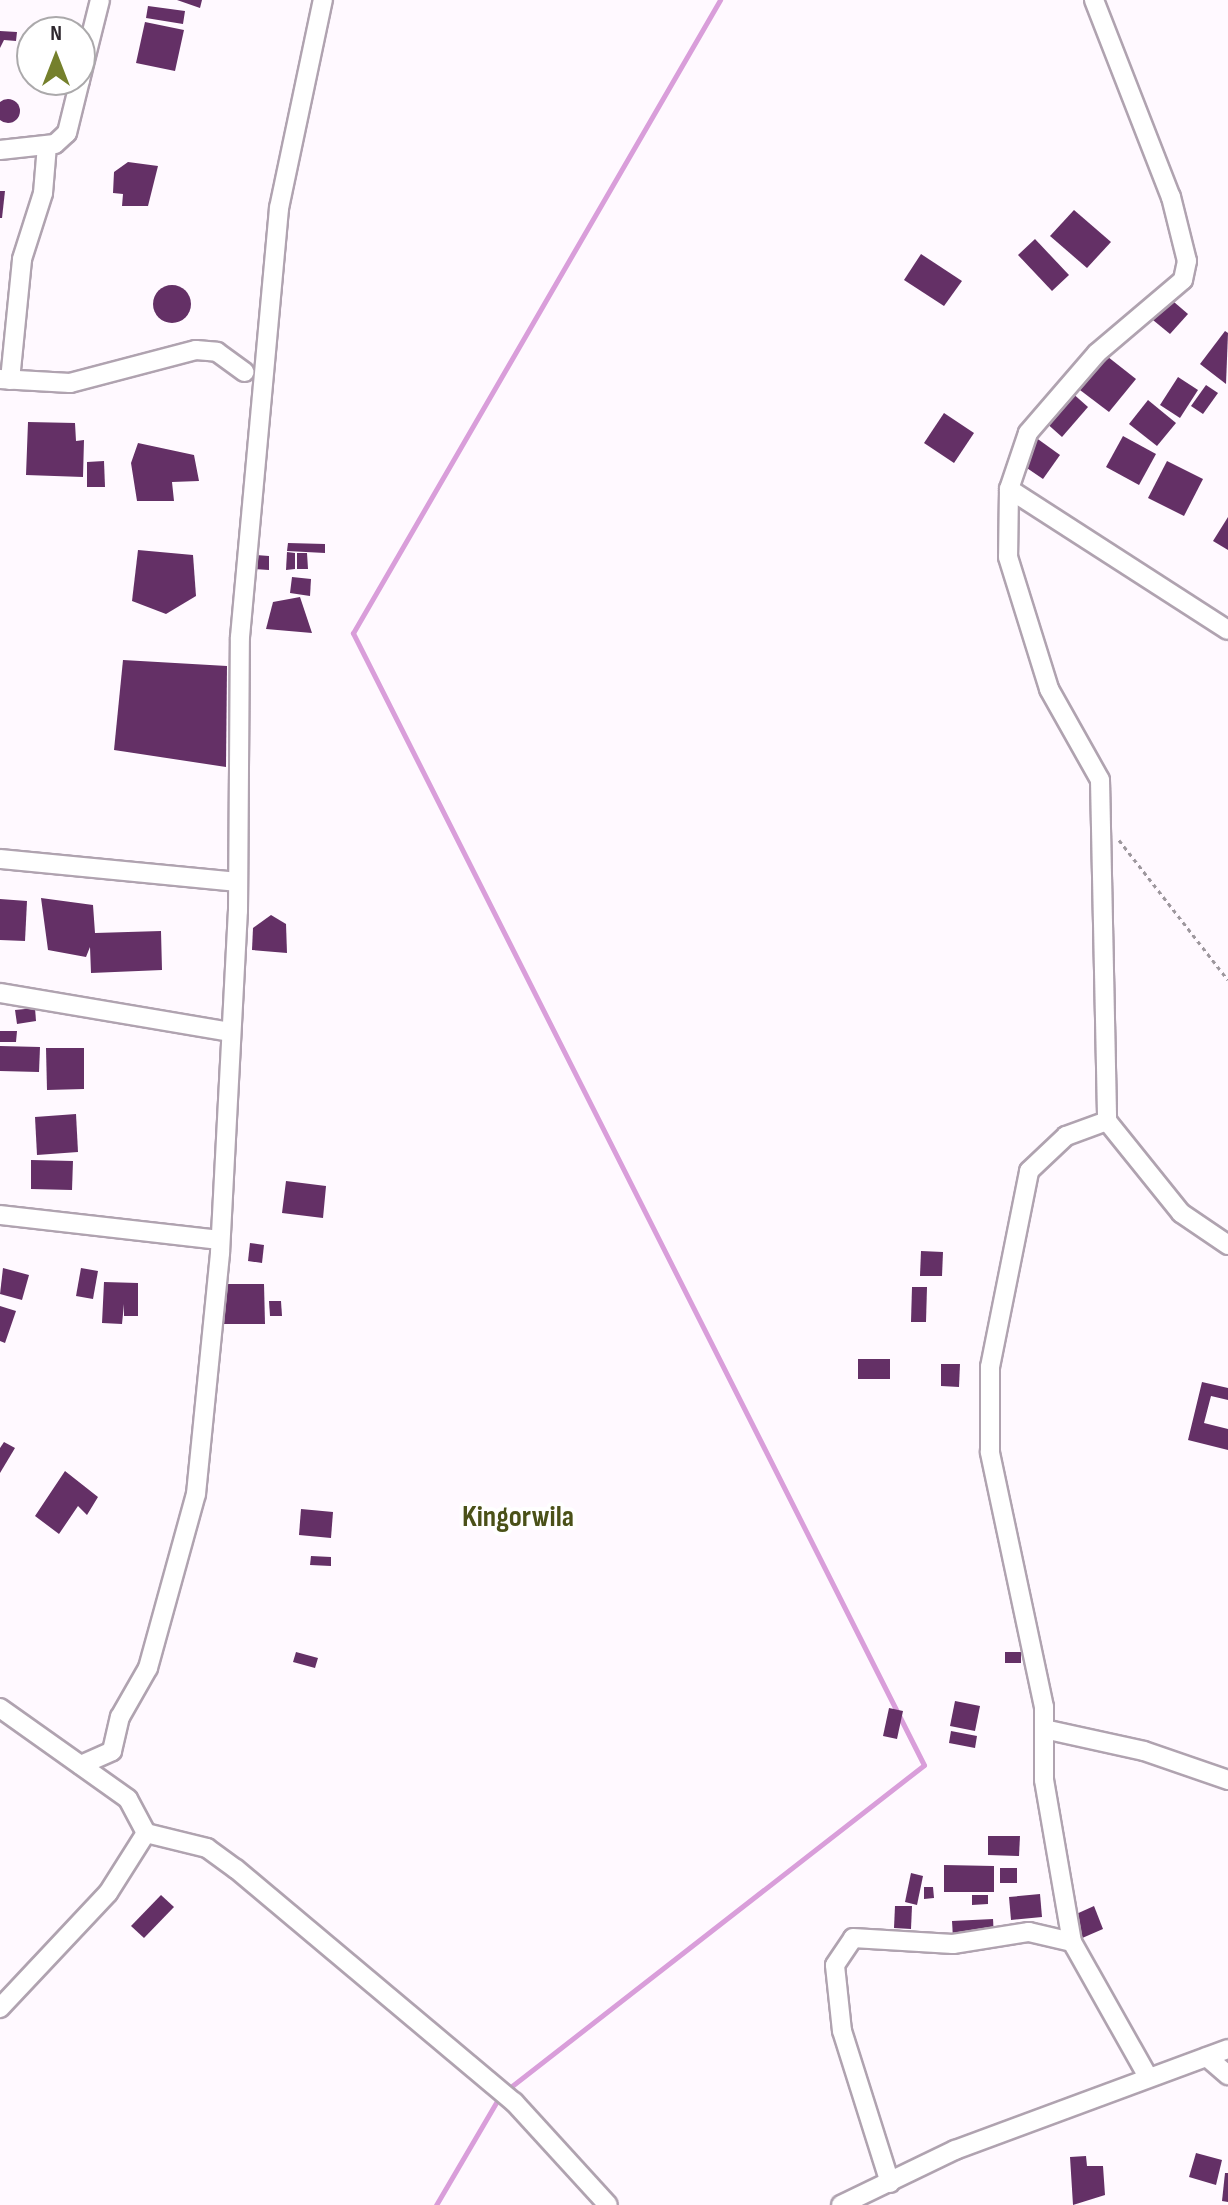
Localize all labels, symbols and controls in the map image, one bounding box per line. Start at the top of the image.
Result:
north arrow [16,16,96,96]
text: N [50,20,62,47]
district label: Kingorwila [462,1499,574,1535]

